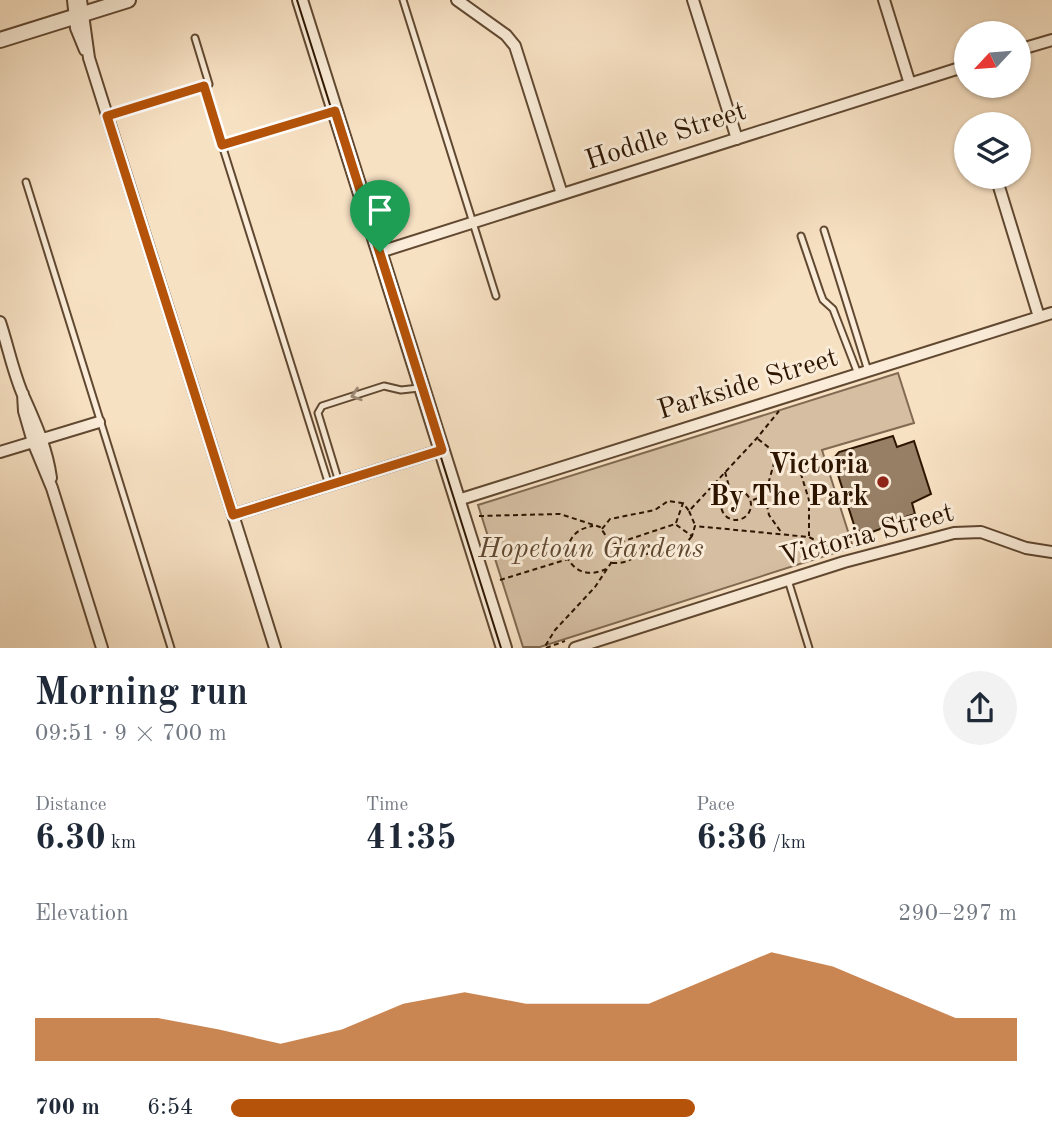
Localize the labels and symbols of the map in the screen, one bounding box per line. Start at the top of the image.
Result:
north arrow [954,21,1031,98]
street label: Hoddle Street [582,98,750,176]
pin [350,180,410,252]
street label: Parkside Street [655,344,841,426]
one-way arrow [351,387,363,401]
place label: Victoria By The Park [709,452,869,512]
marker: Victoria By The Park [875,474,891,490]
street label: Victoria Street [777,499,957,573]
park label: Hopetoun Gardens [477,536,704,564]

